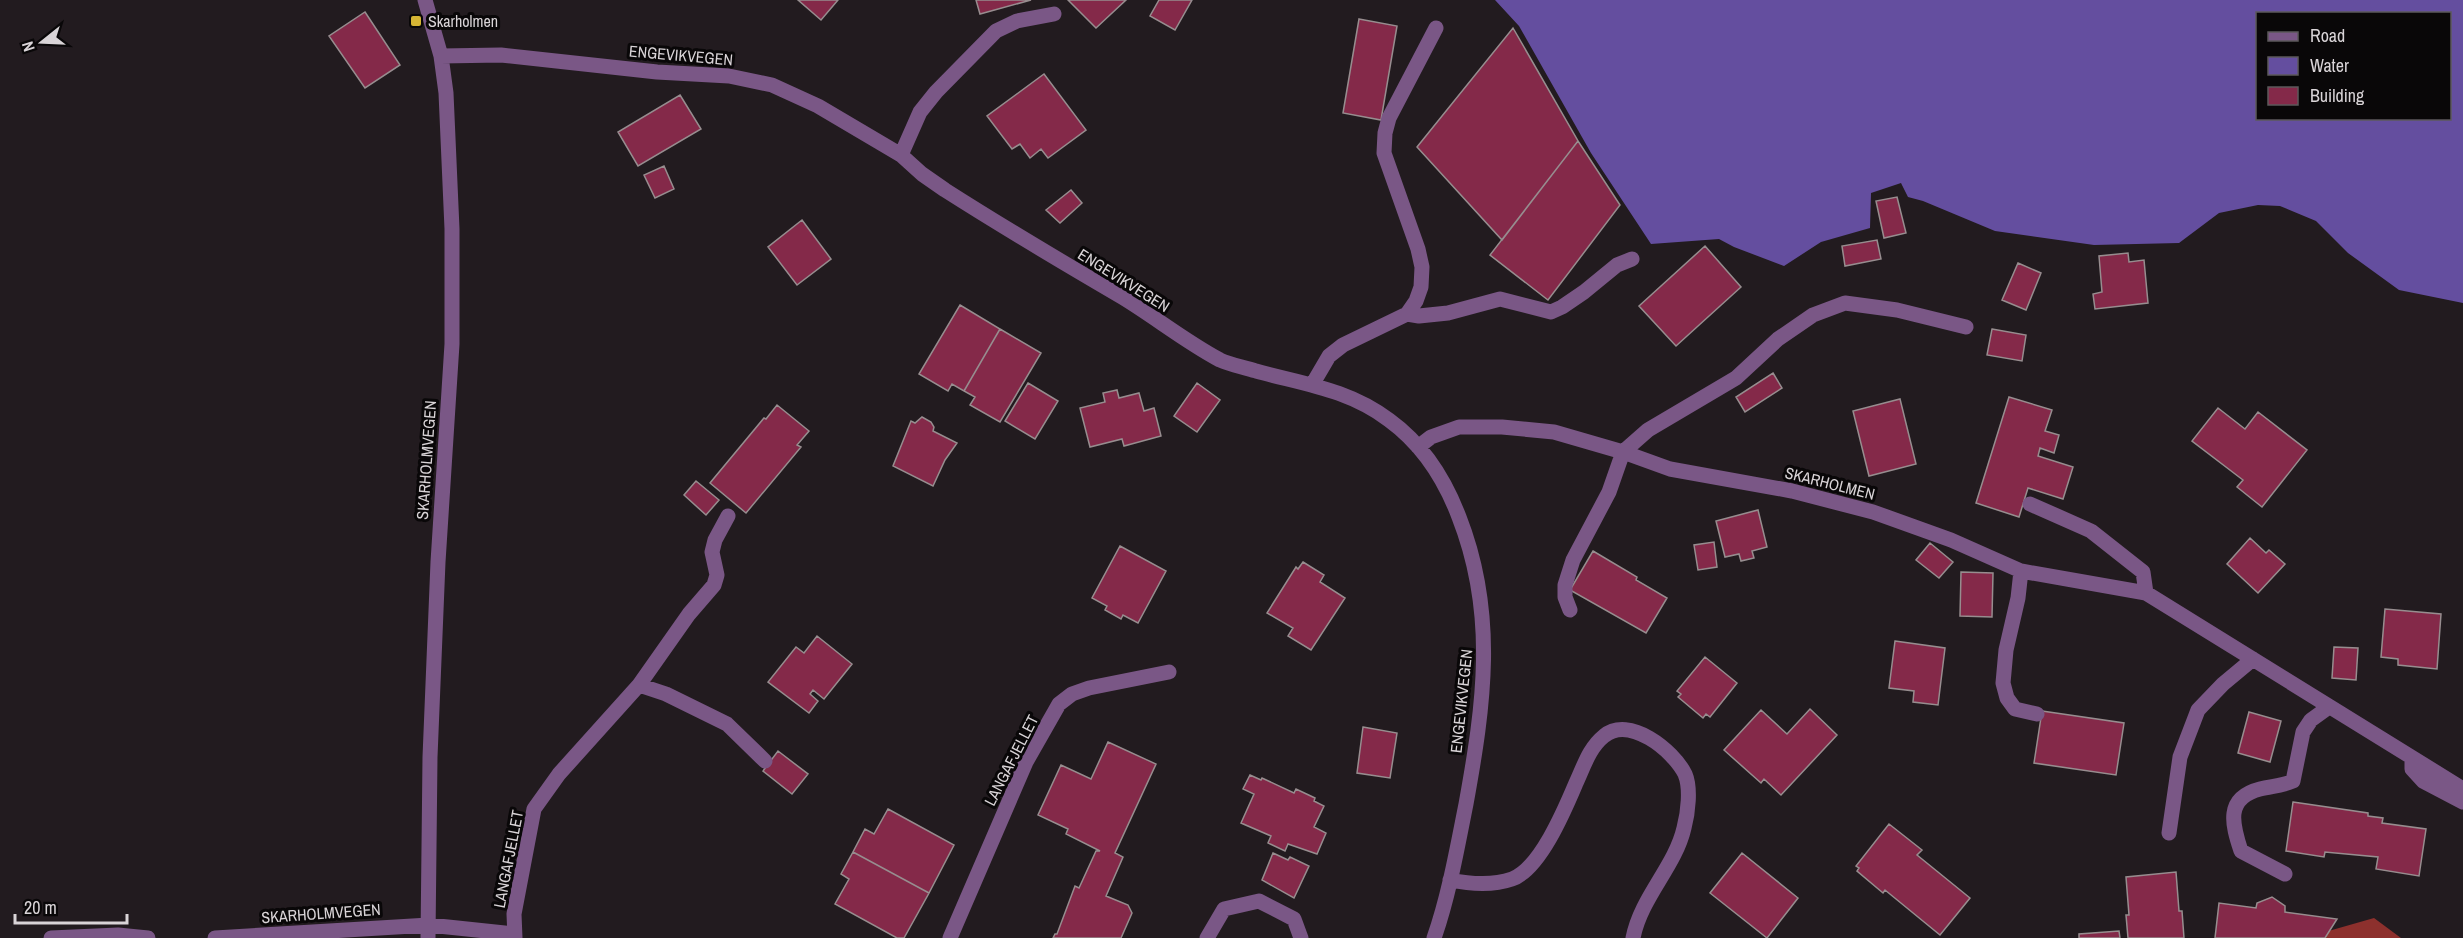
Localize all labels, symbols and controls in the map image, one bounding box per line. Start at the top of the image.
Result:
place label: Skarholmen [428,10,498,32]
north arrow [12,12,72,72]
legend [2256,12,2451,120]
marker: Skarholmen [409,14,423,28]
text: Road [2310,23,2345,48]
text: N [16,39,40,55]
street label: ENGEVIKVEGEN [628,39,734,71]
text: Water [2310,53,2349,78]
text: Building [2310,83,2365,108]
street label: ENGEVIKVEGEN [1074,243,1174,317]
street label: SKARHOLMVEGEN [411,400,441,520]
street label: SKARHOLMEN [1783,461,1877,505]
street label: ENGEVIKVEGEN [1445,648,1477,754]
street label: LANGAFJELLET [979,711,1043,809]
street label: LANGAFJELLET [488,808,528,910]
scale bar [15,887,128,925]
text: 20 m [24,895,57,920]
street label: SKARHOLMVEGEN [261,898,381,928]

